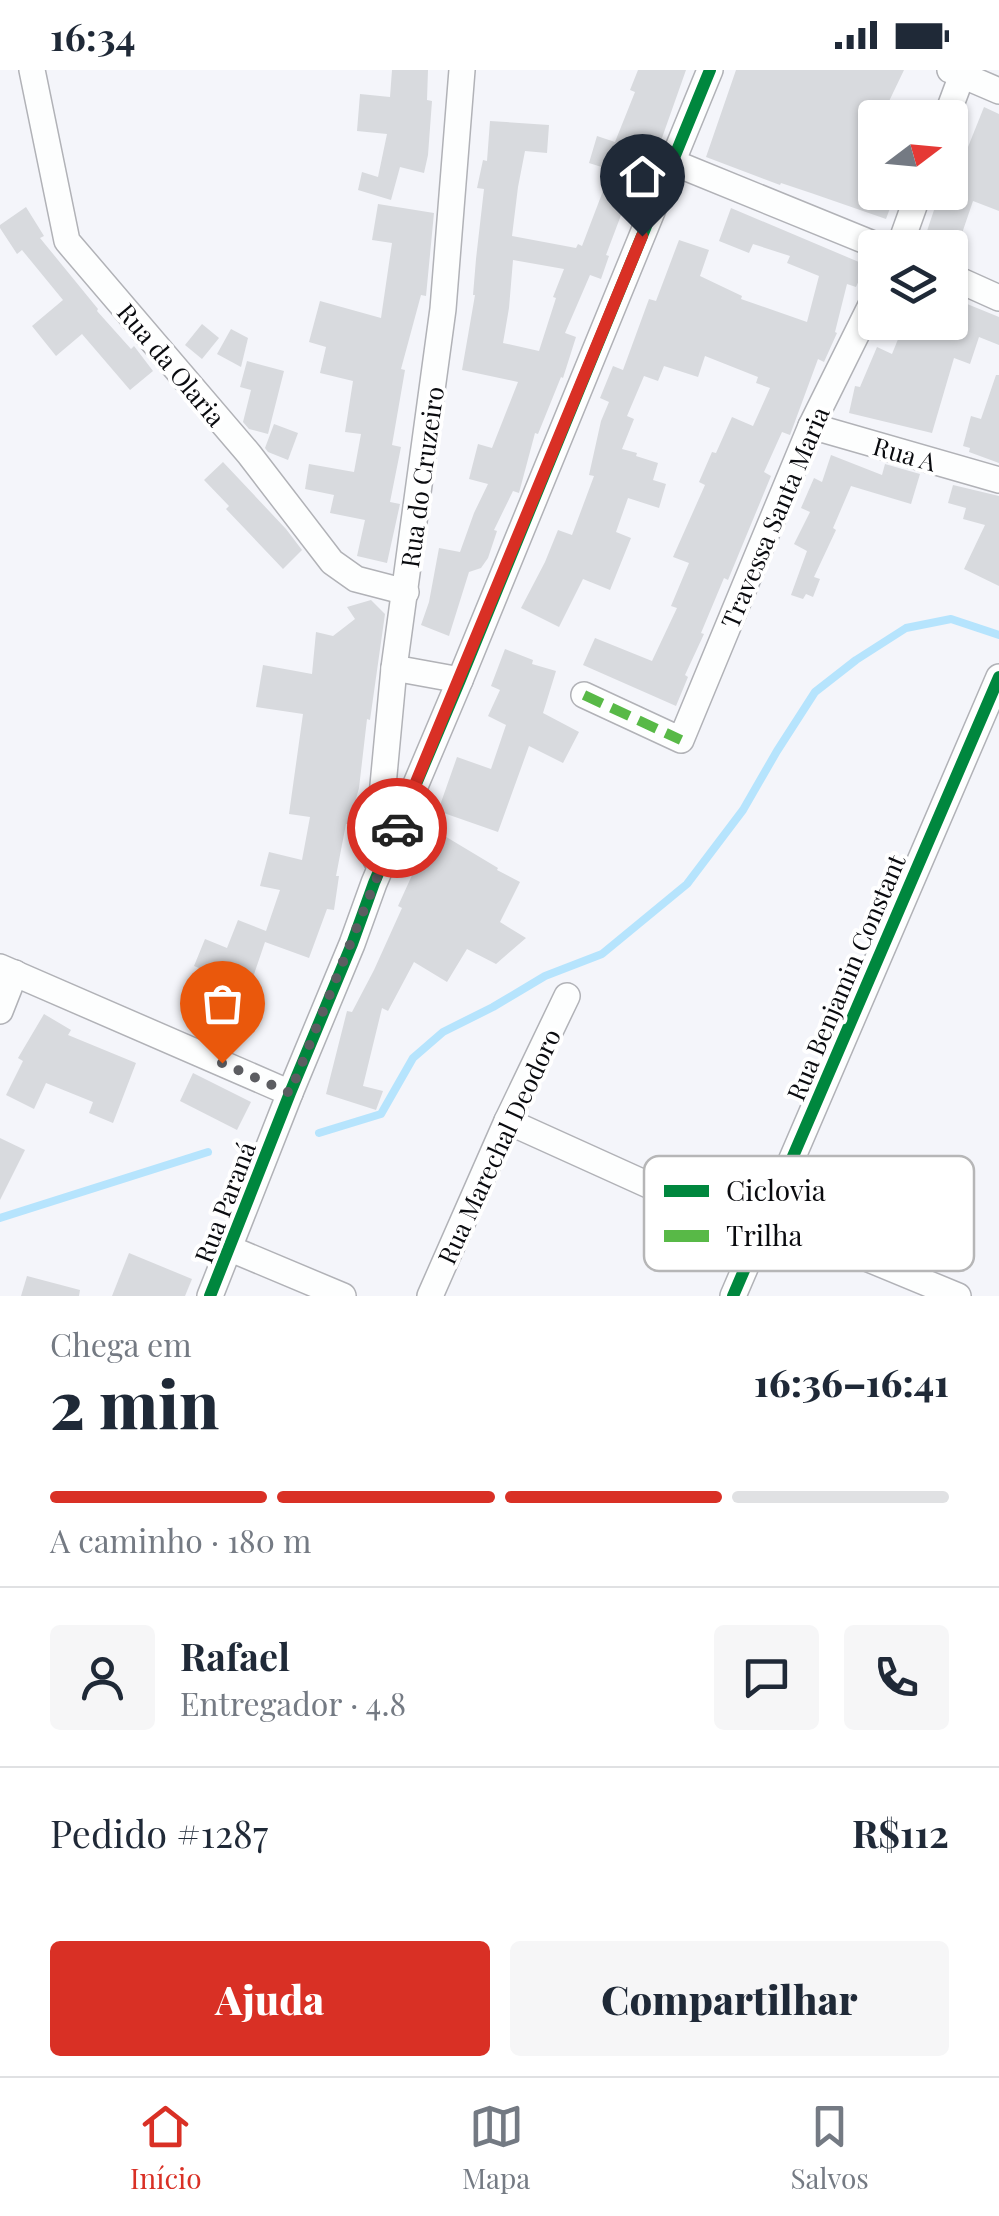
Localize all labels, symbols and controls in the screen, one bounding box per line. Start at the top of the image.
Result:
text: 16:34 [50,10,136,61]
north arrow [858,100,968,210]
map controls [858,100,968,340]
pin [600,134,685,237]
icon: home [615,149,670,204]
button: layers [858,230,968,340]
street label: Rua da Olaria [111,296,233,433]
street label: Rua do Cruzeiro [392,384,450,570]
street label: Travessa Santa Maria [712,401,836,633]
street label: Rua A [870,428,941,478]
courier [347,778,447,878]
icon: car [370,801,425,856]
street label: Rua Benjamin Constant [778,848,912,1105]
pin [180,961,265,1064]
icon: bag [195,976,250,1031]
street label: Rua Marechal Deodoro [429,1023,567,1269]
street label: Rua Paraná [186,1136,262,1267]
legend [644,1156,974,1271]
text: Ciclovia [726,1171,826,1208]
text: Trilha [726,1216,803,1253]
text: Chega em [50,1322,192,1365]
text: 16:36–16:41 [754,1356,949,1407]
text: 2 min [50,1359,219,1445]
text: A caminho · 180 m [50,1518,311,1561]
button: person [50,1625,155,1730]
button: chat [714,1625,819,1730]
button: phone [844,1625,949,1730]
text: Rafael [180,1630,290,1681]
text: Entregador · 4.8 [180,1681,406,1724]
text: Pedido #1287 [50,1807,268,1858]
text: R$112 [852,1807,949,1858]
button: Ajuda [50,1941,490,2056]
button: Compartilhar [510,1941,949,2056]
tab: Início [130,2099,202,2196]
tab: Mapa [462,2099,530,2196]
tab: Salvos [790,2099,869,2196]

